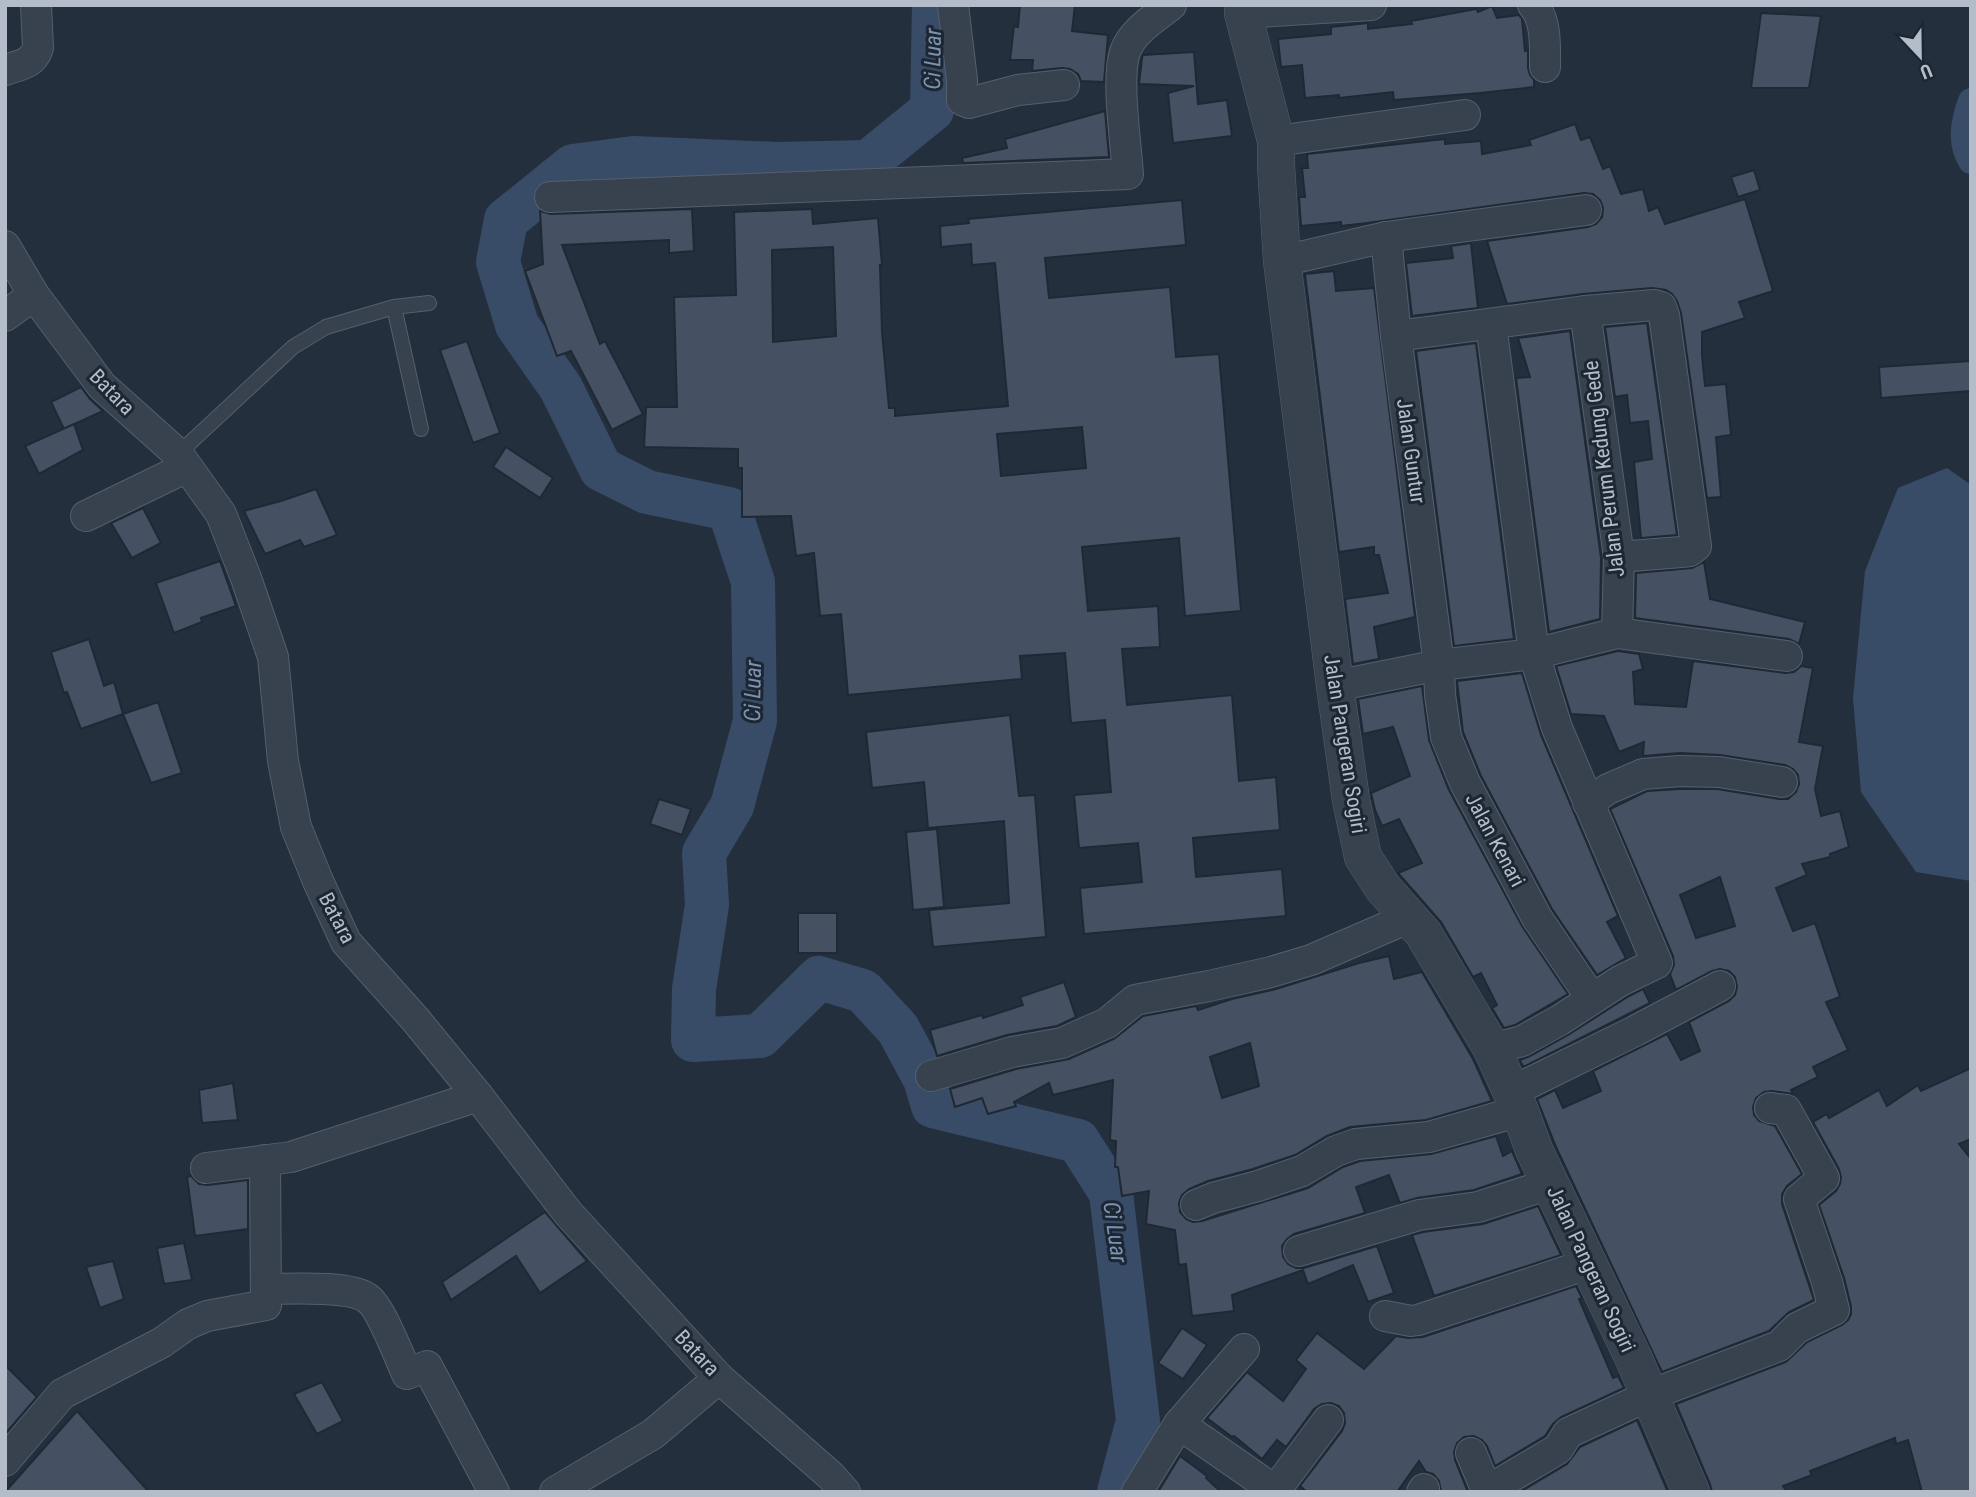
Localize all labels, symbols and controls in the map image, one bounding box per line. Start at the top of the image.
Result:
north arrow [1885,21,1955,91]
water label: Ci Luar [919,27,947,90]
text: U [1917,59,1936,84]
street label: Jalan Perum Kedung Gede [1579,359,1629,579]
street label: Batara [85,364,139,420]
street label: Jalan Guntur [1392,397,1430,505]
street label: Jalan Pangeran Sogiri [1319,653,1371,835]
water label: Ci Luar [739,659,767,722]
street label: Jalan Kenari [1460,789,1530,891]
street label: Batara [314,889,360,947]
street label: Jalan Pangeran Sogiri [1542,1182,1640,1356]
water label: Ci Luar [1097,1200,1133,1265]
street label: Batara [670,1325,724,1381]

